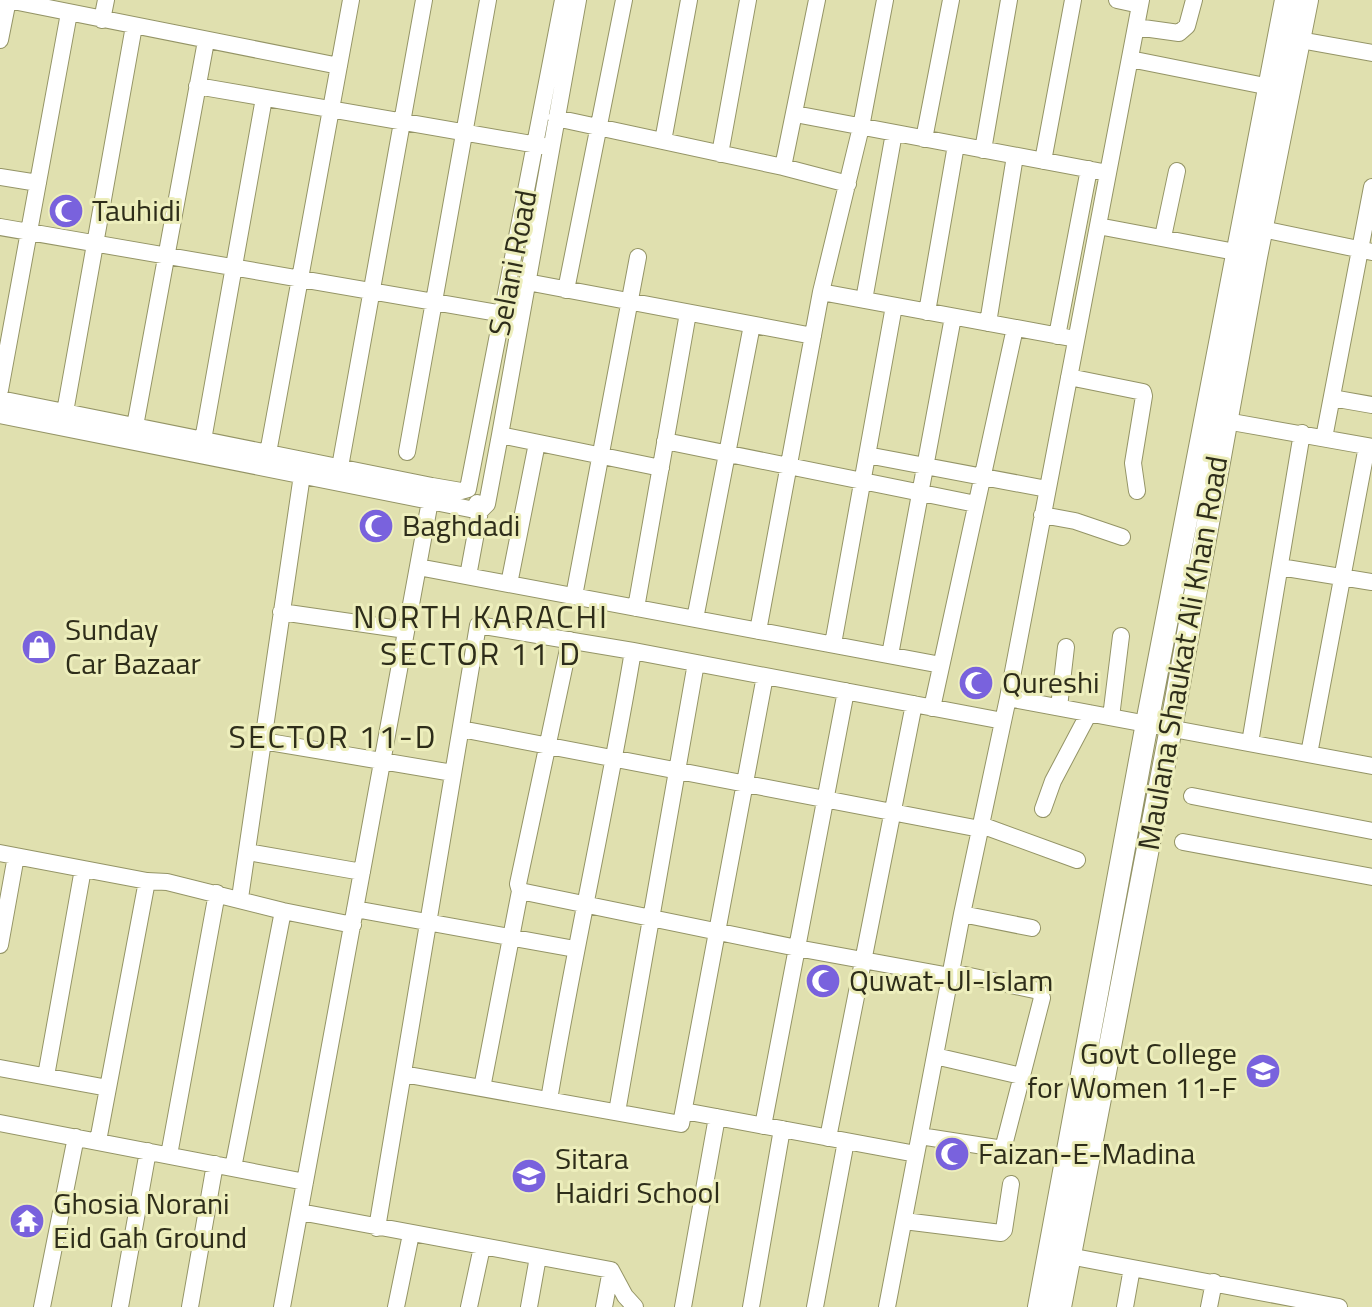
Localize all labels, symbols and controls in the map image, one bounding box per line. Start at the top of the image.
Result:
street label: Selani Road [475,186,549,340]
place label: Tauhidi [92,187,181,233]
mosque icon: Tauhidi [47,192,85,230]
street label: Maulana Shaukat Ali Khan Road [1125,452,1239,854]
place label: Baghdadi [402,502,520,548]
mosque icon: Baghdadi [357,507,395,545]
district label: NORTH KARACHI SECTOR 11 D [353,592,609,677]
place label: Sunday Car Bazaar [65,606,201,686]
shop icon: Sunday Car Bazaar [20,628,58,666]
place label: Qureshi [1002,659,1100,705]
mosque icon: Qureshi [957,664,995,702]
district label: SECTOR 11-D [229,712,437,760]
place label: Quwat-Ul-Islam [849,957,1053,1003]
mosque icon: Quwat-Ul-Islam [804,962,842,1000]
place label: Govt College for Women 11-F [1027,1030,1237,1110]
school or university icon: Govt College for Women 11-F [1244,1052,1282,1090]
place label: Faizan-E-Madina [978,1130,1195,1176]
place label: Sitara Haidri School [555,1135,720,1215]
mosque icon: Faizan-E-Madina [933,1135,971,1173]
school or university icon: Sitara Haidri School [510,1157,548,1195]
place label: Ghosia Norani Eid Gah Ground [53,1180,247,1260]
temple icon: Ghosia Norani Eid Gah Ground [8,1202,46,1240]

